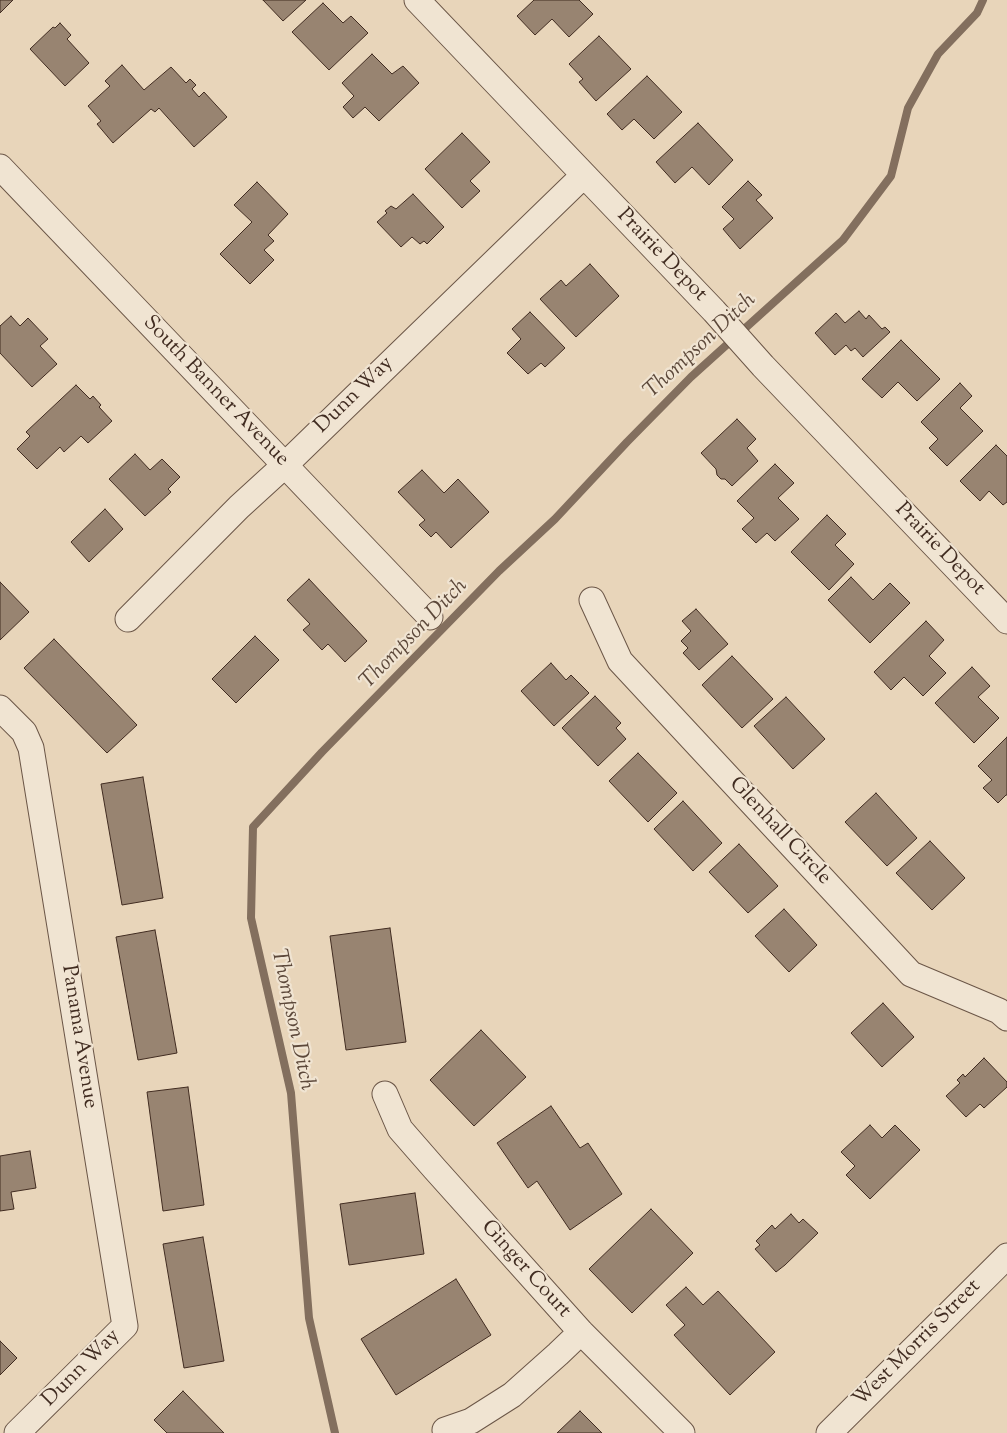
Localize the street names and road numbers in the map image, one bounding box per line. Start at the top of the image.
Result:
street label: Prairie Depot [610,204,712,308]
street label: South Banner Avenue [137,311,293,473]
street label: Dunn Way [310,352,400,440]
street label: Prairie Depot [888,498,990,602]
street label: Glenhall Circle [723,773,835,891]
street label: Panama Avenue [54,963,102,1111]
street label: Ginger Court [475,1216,575,1324]
street label: West Morris Street [849,1275,987,1413]
street label: Dunn Way [38,1325,126,1413]

